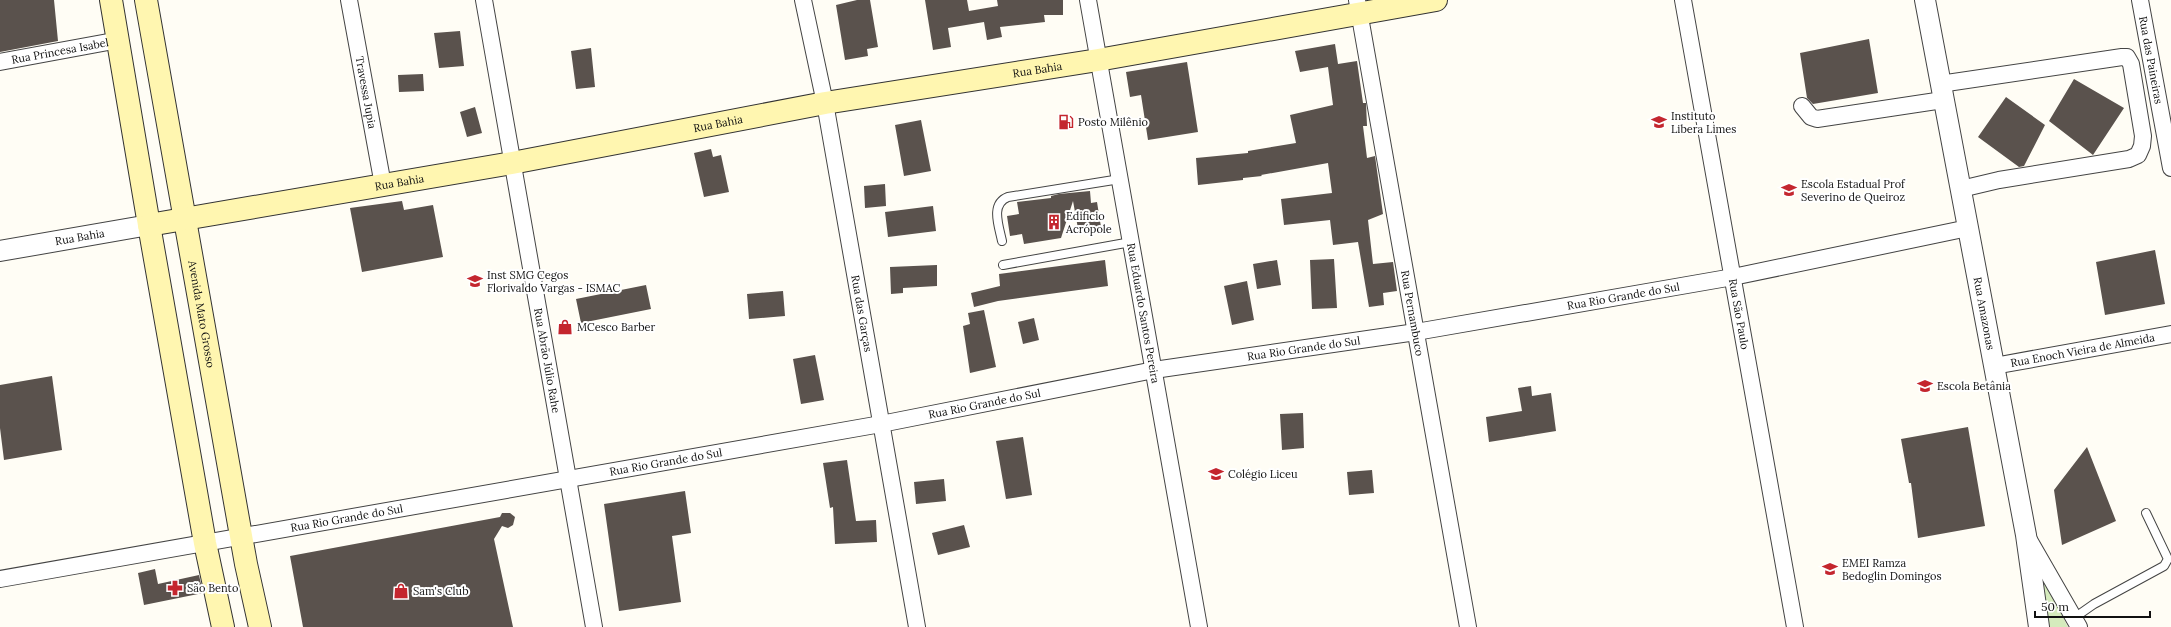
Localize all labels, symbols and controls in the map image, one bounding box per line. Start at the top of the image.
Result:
street label: Rua das Paineiras [2136,15,2166,105]
street label: Rua Princesa Isabel [10,35,110,67]
street label: Travessa Jupia [352,55,380,130]
street label: Rua Bahia [1012,59,1064,80]
place label: Instituto Libera Limes [1671,109,1736,136]
street label: Rua Bahia [692,112,744,135]
fuel station icon: Posto Milênio [1057,113,1075,131]
school or university icon: Instituto Libera Limes [1650,113,1668,131]
place label: Posto Milênio [1078,115,1148,129]
street label: Rua Bahia [374,171,426,193]
place label: Escola Estadual Prof Severino de Queiroz [1801,177,1906,204]
school or university icon: Escola Estadual Prof Severino de Queiroz [1780,181,1798,199]
place label: Edificio Acrópole [1065,209,1112,236]
building icon: Edificio Acrópole [1045,213,1063,231]
street label: Rua Bahia [54,226,106,248]
street label: Rua Eduardo Santos Pereira [1124,242,1163,385]
street label: Avenida Mato Grosso [185,258,218,369]
place label: Inst SMG Cegos Florivaldo Vargas - ISMAC [487,268,620,295]
street label: Rua Pernambuco [1398,269,1427,357]
school or university icon: Inst SMG Cegos Florivaldo Vargas - ISMAC [466,272,484,290]
street label: Rua das Garças [848,274,876,353]
street label: Rua Amazonas [1970,276,1998,351]
street label: Rua São Paulo [1726,278,1752,351]
street label: Rua Rio Grande do Sul [1566,279,1681,313]
street label: Rua Abrão Júlio Rahe [531,307,563,414]
shop icon: MCesco Barber [556,318,574,336]
place label: MCesco Barber [577,320,656,334]
street label: Rua Enoch Vieira de Almeida [2009,330,2156,370]
street label: Rua Rio Grande do Sul [1246,333,1361,363]
school or university icon: Escola Betânia [1916,377,1934,395]
place label: Escola Betânia [1937,379,2011,393]
street label: Rua Rio Grande do Sul [927,386,1042,421]
street label: Rua Rio Grande do Sul [608,445,723,479]
school or university icon: Colégio Liceu [1207,465,1225,483]
place label: Colégio Liceu [1228,467,1298,481]
street label: Rua Rio Grande do Sul [289,501,404,535]
place label: EMEI Ramza Bedoglin Domingos [1842,556,1942,583]
school or university icon: EMEI Ramza Bedoglin Domingos [1821,560,1839,578]
pharmacy icon: São Bento [166,579,184,597]
place label: São Bento [187,581,238,595]
shop icon: Sam's Club [392,582,410,600]
place label: Sam's Club [413,584,469,598]
scale bar [2035,593,2150,619]
text: 50 m [2041,599,2069,614]

